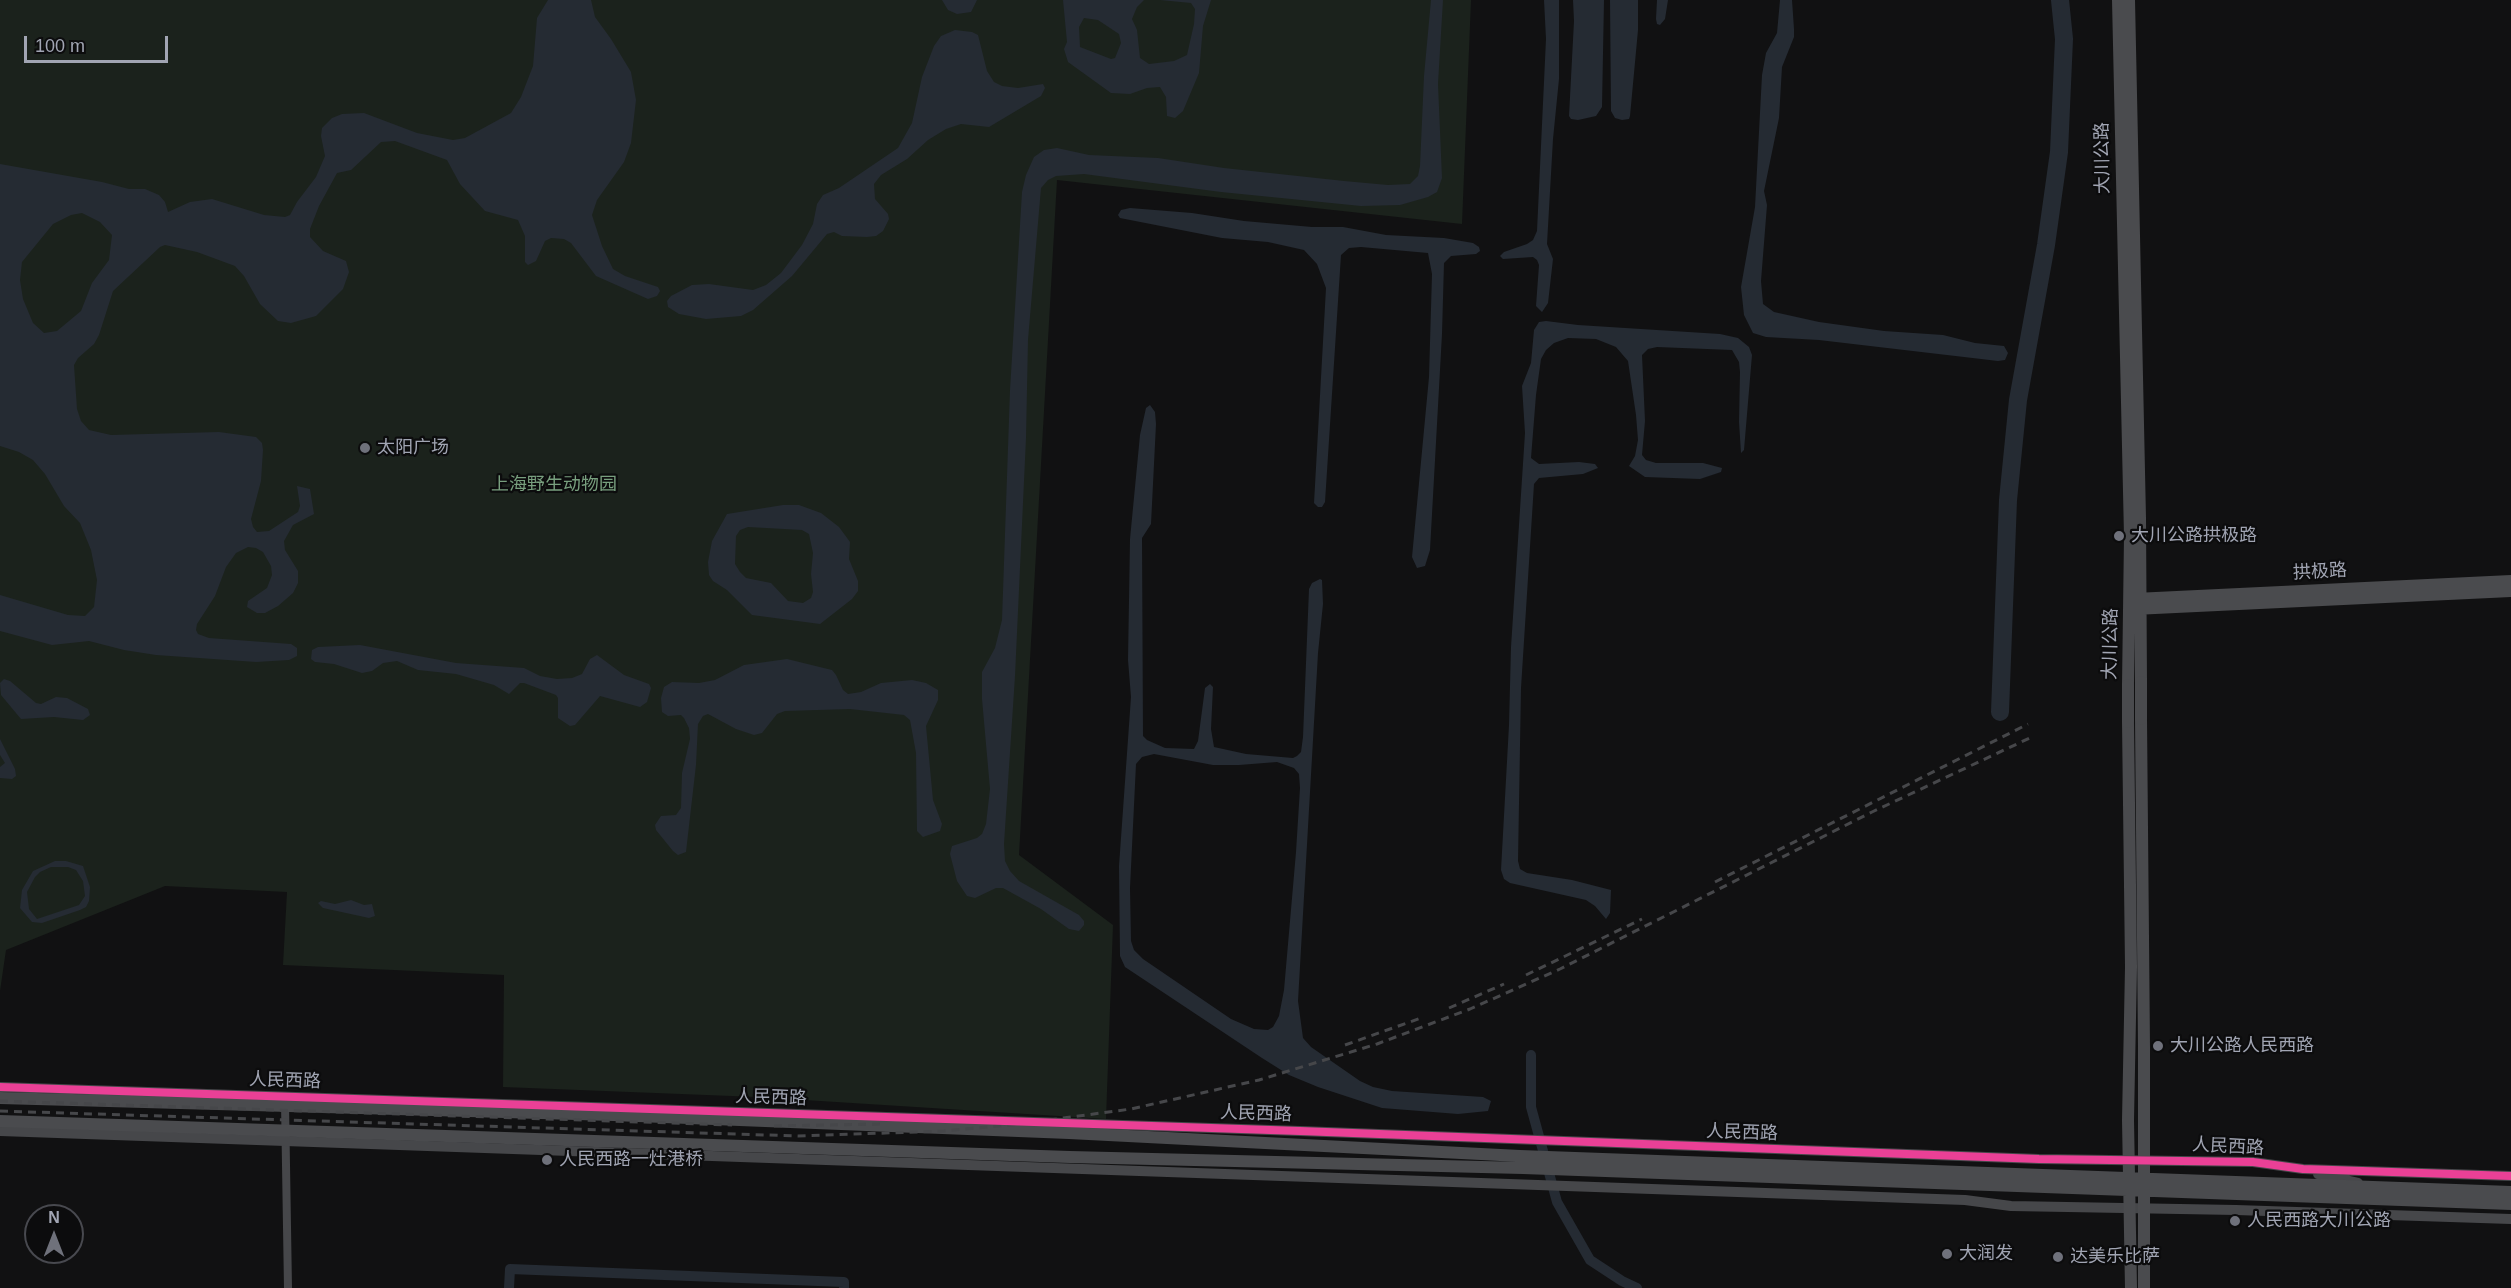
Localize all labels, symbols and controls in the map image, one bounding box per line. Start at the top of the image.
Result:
scale bar [27,24,171,62]
text: 100 m [35,36,85,56]
street label: 大川公路 [2092,122,2114,194]
place label: 太阳广场 [377,437,449,459]
marker: 太阳广场 [358,441,372,455]
park label: 上海野生动物园 [491,474,617,496]
place label: 大川公路拱极路 [2131,525,2257,547]
marker: 大川公路拱极路 [2112,529,2126,543]
street label: 拱极路 [2292,560,2348,584]
street label: 大川公路 [2100,608,2122,680]
place label: 大川公路人民西路 [2170,1035,2314,1057]
marker: 大川公路人民西路 [2151,1039,2165,1053]
street label: 人民西路 [249,1069,321,1093]
street label: 人民西路 [735,1086,807,1110]
street label: 人民西路 [1220,1102,1292,1126]
street label: 人民西路 [1706,1121,1778,1145]
street label: 人民西路 [2191,1134,2265,1160]
place label: 人民西路一灶港桥 [559,1149,703,1171]
marker: 人民西路一灶港桥 [540,1153,554,1167]
north arrow [24,1204,84,1264]
text: N [48,1209,60,1226]
place label: 人民西路大川公路 [2247,1210,2391,1232]
marker: 人民西路大川公路 [2228,1214,2242,1228]
place label: 大润发 [1959,1243,2013,1265]
place label: 达美乐比萨 [2070,1246,2160,1268]
marker: 大润发 [1940,1247,1954,1261]
marker: 达美乐比萨 [2051,1250,2065,1264]

